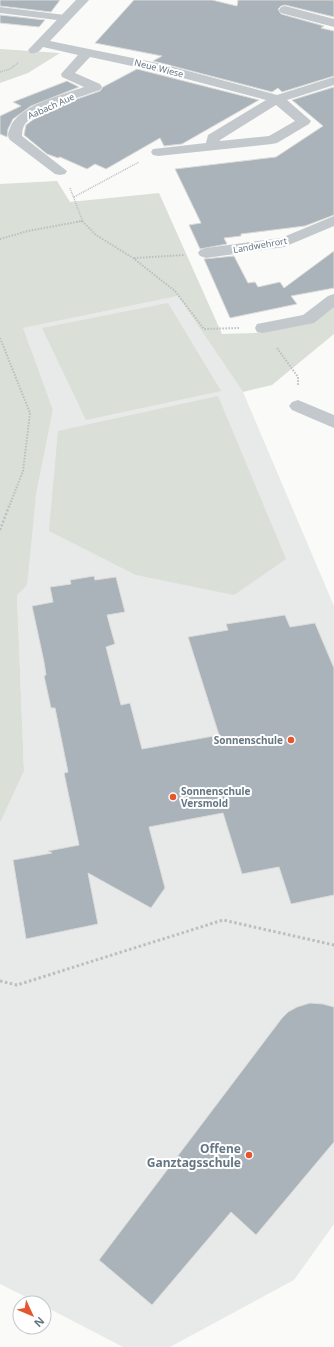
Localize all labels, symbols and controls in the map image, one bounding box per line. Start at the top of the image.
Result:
street label: Neue Wiese [133,56,185,80]
street label: Aabach Aue [26,90,76,122]
street label: Landwehrort [232,234,289,256]
place label: Sonnenschule [214,733,283,747]
marker: Sonnenschule [286,735,296,745]
place label: Sonnenschule Versmold [181,784,250,810]
marker: Sonnenschule Versmold [168,792,178,802]
place label: Offene Ganztagsschule [147,1140,241,1171]
marker: Offene Ganztagsschule [244,1150,254,1160]
north arrow [12,1295,52,1335]
text: N [31,1314,48,1331]

